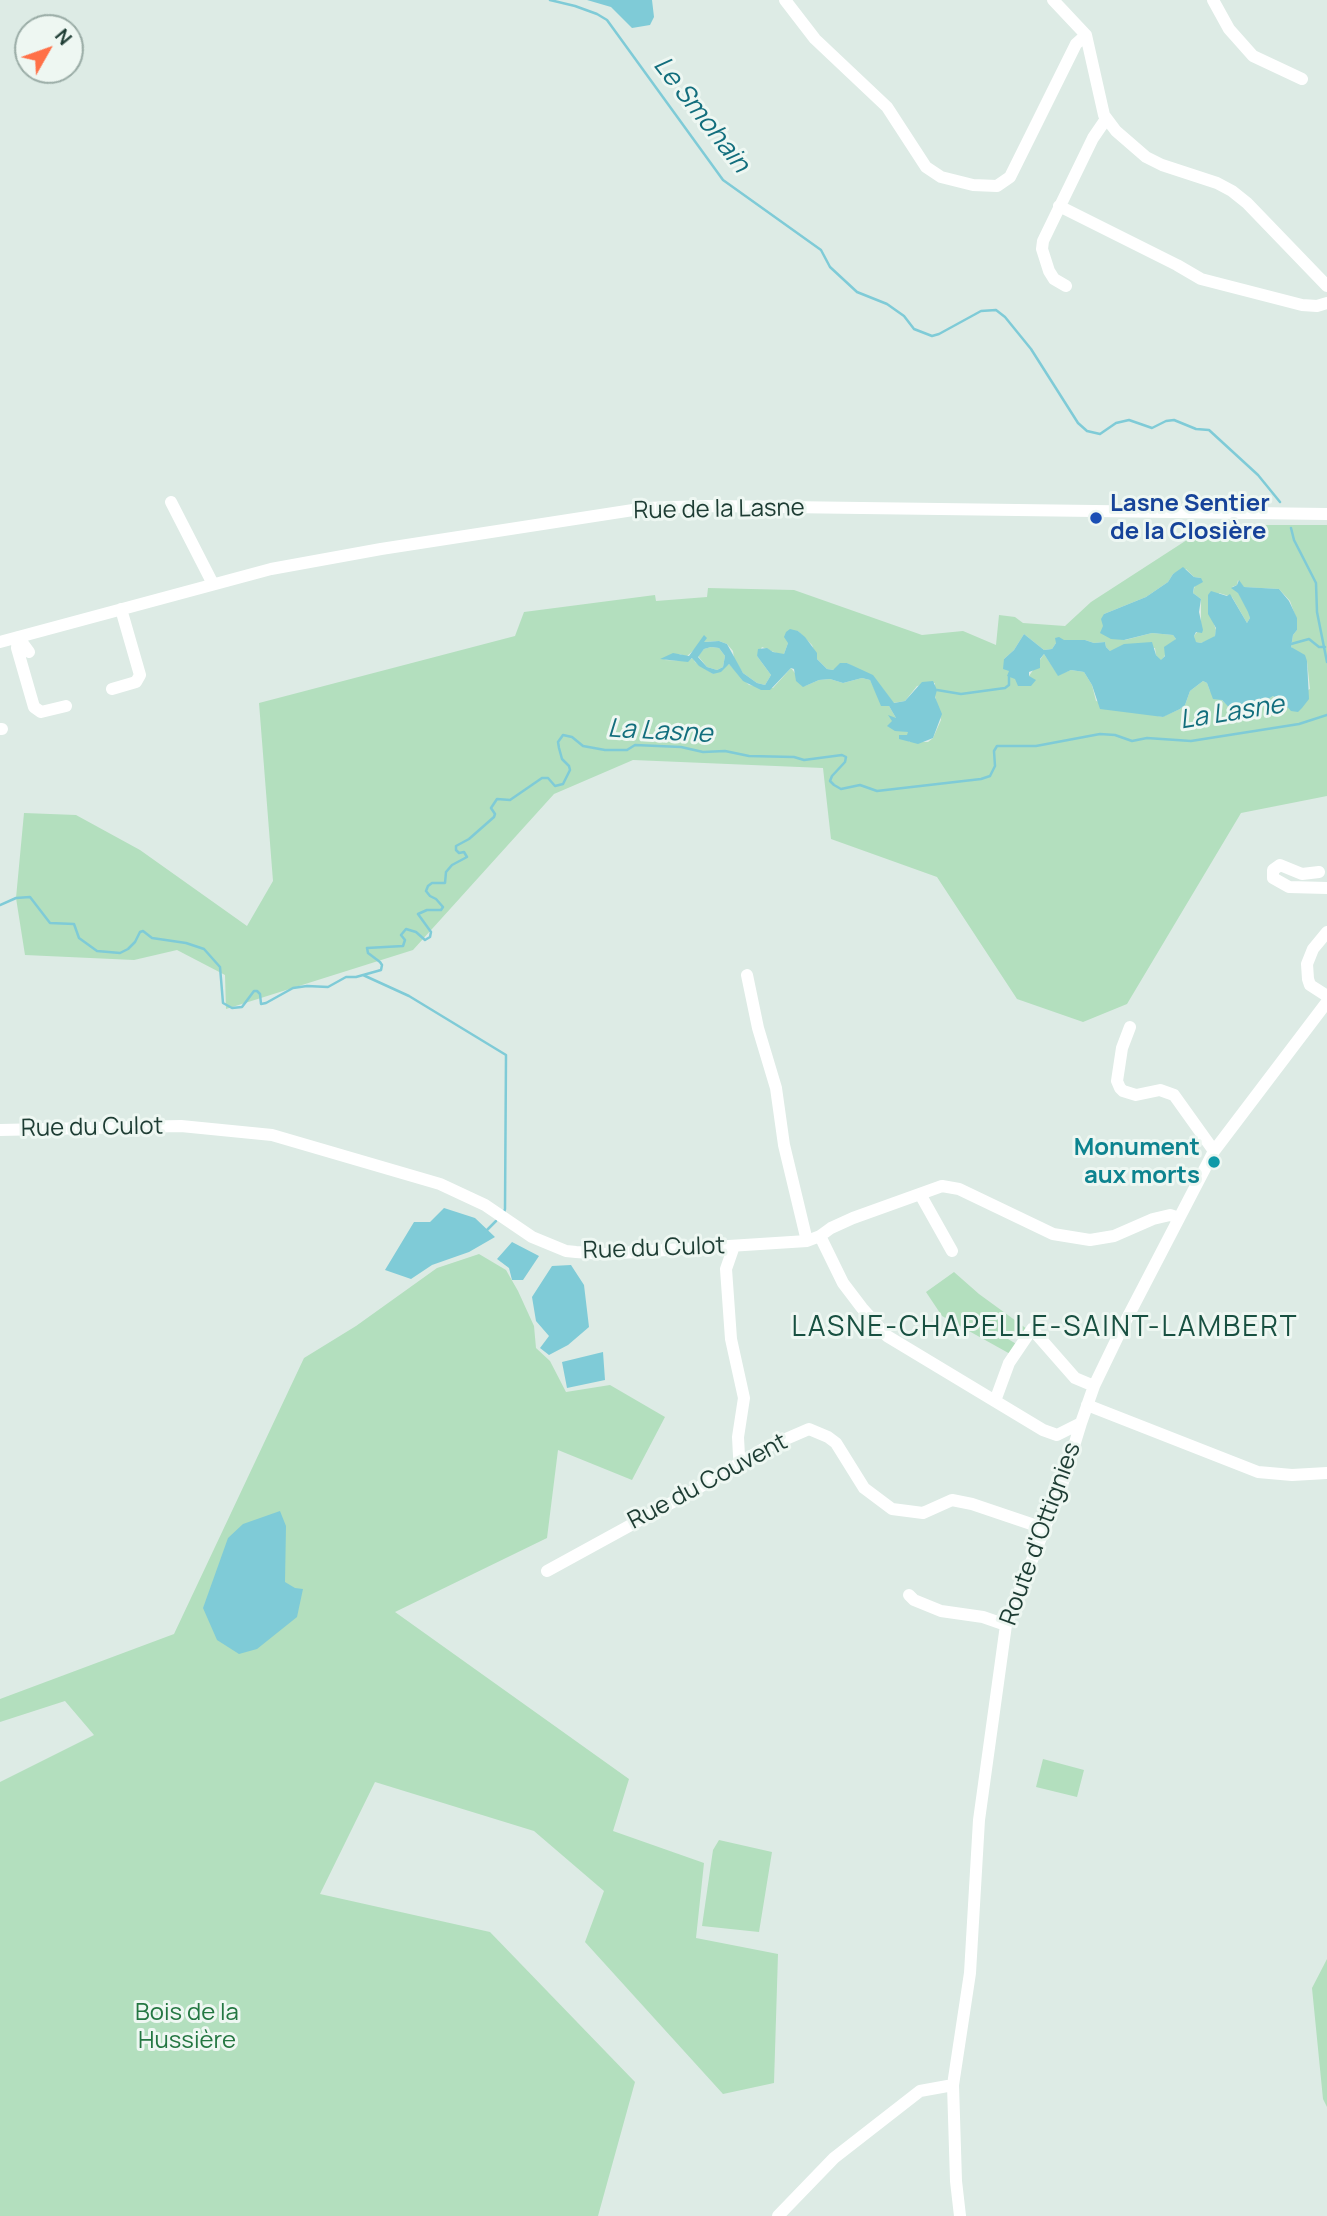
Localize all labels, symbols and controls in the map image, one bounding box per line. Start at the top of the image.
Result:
north arrow [14,14,84,84]
text: N [49,23,78,50]
water label: Le Smohain [646,51,756,179]
place label: Lasne Sentier de la Closière [1110,490,1270,546]
street label: Rue de la Lasne [633,494,805,526]
marker: Lasne Sentier de la Closière [1088,510,1104,526]
water label: La Lasne [1178,689,1286,737]
water label: La Lasne [607,714,713,750]
street label: Rue du Culot [21,1112,163,1144]
place label: Monument aux morts [1074,1134,1200,1190]
marker: Monument aux morts [1206,1154,1222,1170]
street label: Rue du Culot [582,1232,726,1266]
district label: LASNE-CHAPELLE-SAINT-LAMBERT [794,1311,1296,1345]
street label: Rue du Couvent [623,1428,793,1536]
street label: Route d'Ottignies [995,1439,1087,1629]
park label: Bois de la Hussière [135,1999,239,2055]

